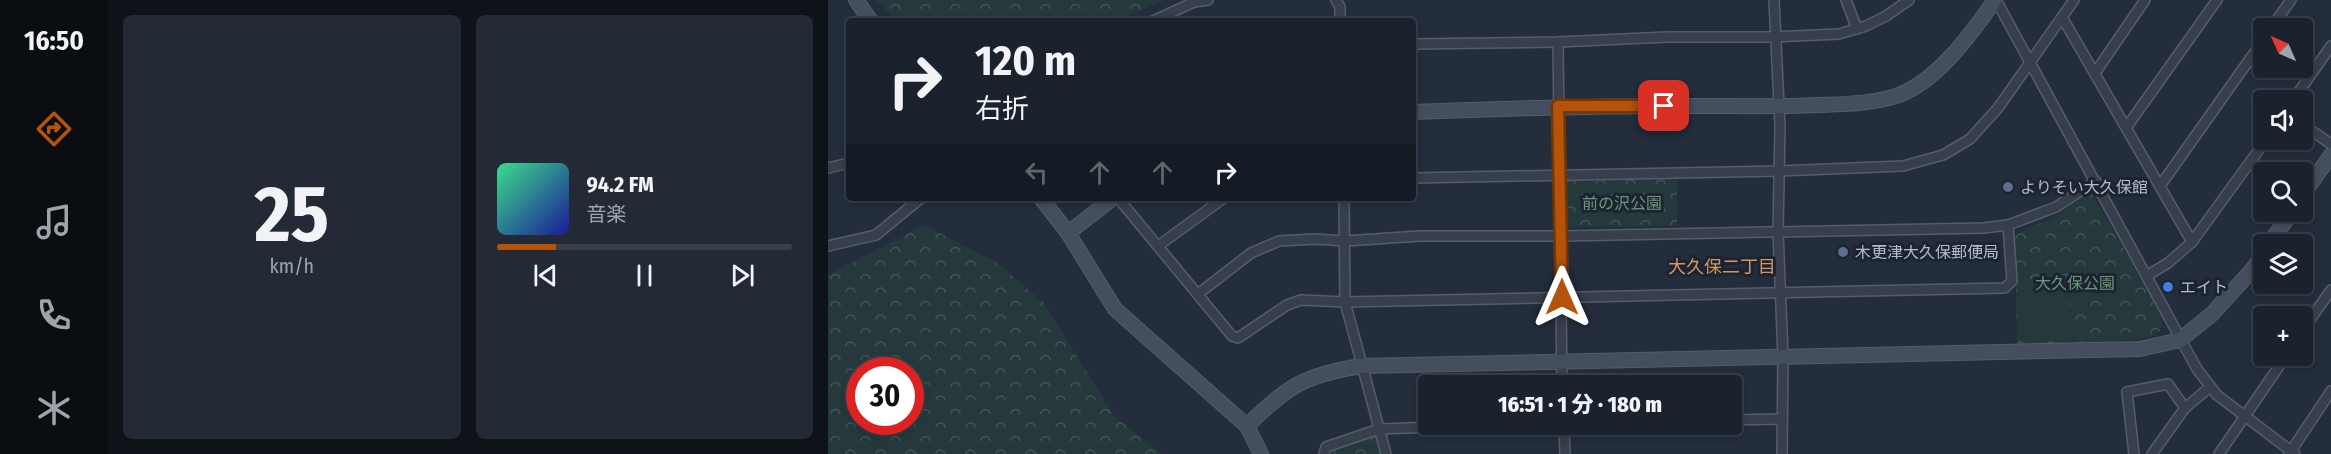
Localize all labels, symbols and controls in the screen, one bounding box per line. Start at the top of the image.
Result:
north arrow [2253,18,2313,78]
map controls [2253,18,2313,366]
text: 16:50 [24,25,84,57]
text: 120 m [975,36,1076,86]
icon: right [876,42,954,120]
pin [1638,80,1689,131]
icon: arrive [1647,89,1680,122]
button: sound [2253,90,2313,150]
text: 右折 [975,93,1029,125]
icon: directions [33,108,75,150]
icon: left [1020,156,1053,189]
icon: ahead [1083,156,1116,189]
icon: ahead [1146,156,1179,189]
icon: right [1209,156,1242,189]
button: search [2253,162,2313,222]
text: 25 [255,168,329,262]
text: 94.2 FM [587,171,654,198]
place label: よりそい大久保館 [2020,178,2148,197]
marker: よりそい大久保館 [2001,180,2015,194]
park label: 前の沢公園 [1582,194,1662,213]
icon: music [33,201,75,243]
text: 音楽 [587,202,627,226]
button: layers [2253,234,2313,294]
place label: 木更津大久保郵便局 [1855,243,1999,262]
marker: 木更津大久保郵便局 [1836,245,1850,259]
text: km/h [269,254,314,278]
district label: 大久保二丁目 [1668,256,1776,278]
icon: previous [529,259,562,292]
icon: pause [628,259,661,292]
icon: next [726,259,759,292]
position arrow [1530,265,1594,329]
park label: 大久保公園 [2035,274,2115,293]
place label: エイト [2180,278,2228,297]
marker: エイト [2161,280,2175,294]
icon: phone [33,294,75,336]
button: + [2253,306,2313,366]
speed limit sign: 30 [846,357,924,435]
icon: climate [33,387,75,429]
text: 16:51 · 1 分 · 180 m [1498,391,1662,418]

